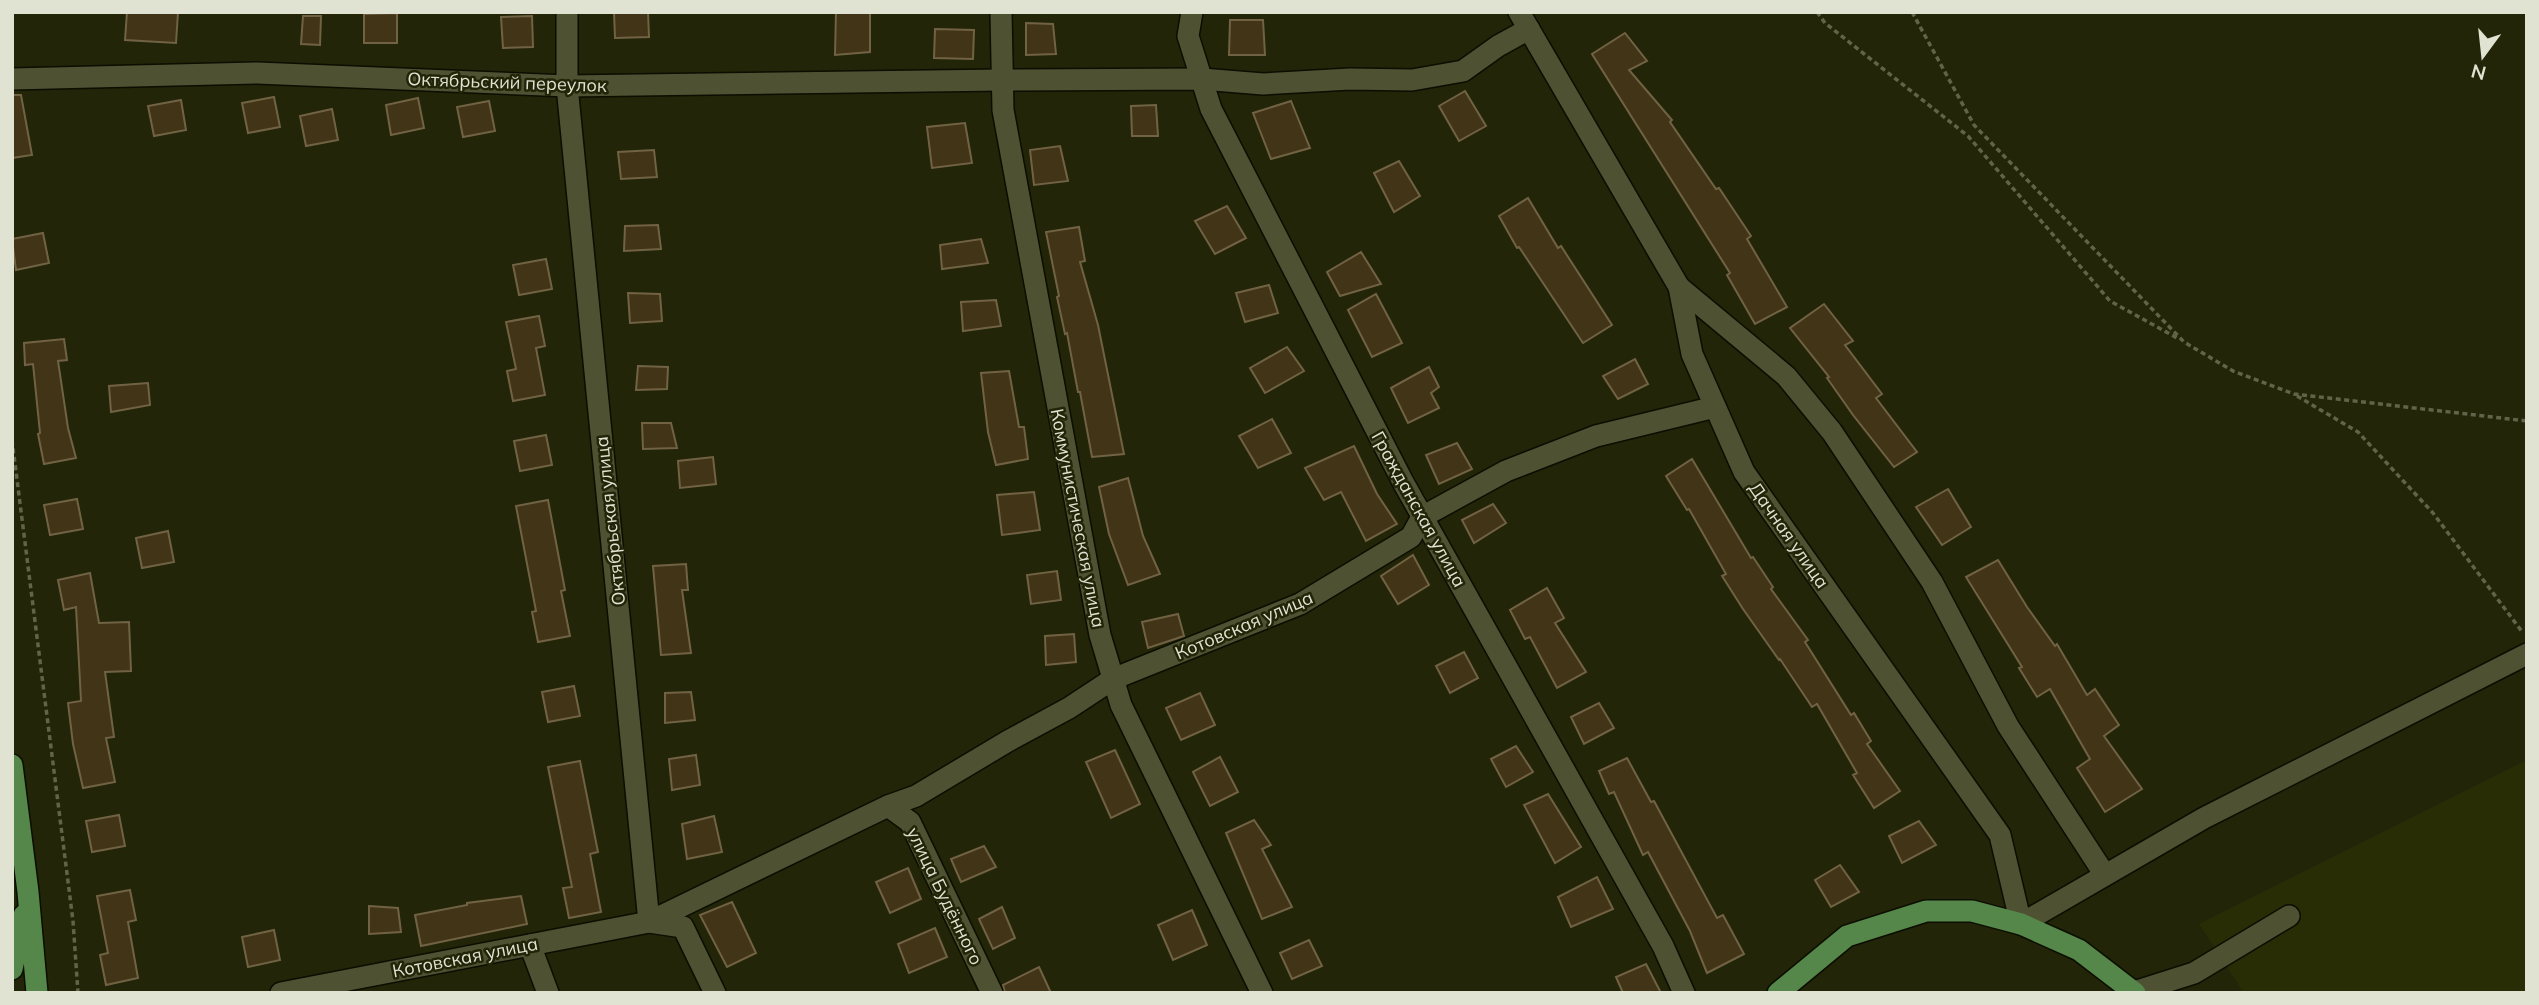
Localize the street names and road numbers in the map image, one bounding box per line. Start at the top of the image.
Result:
street label: Октябрьский переулок [407,67,607,97]
street label: Коммунистическая улица [1045,407,1111,629]
street label: Гражданская улица [1367,427,1471,591]
street label: Октябрьская улица [590,435,630,607]
street label: Дачная улица [1744,477,1834,593]
street label: Котовская улица [1172,586,1316,664]
street label: улица Будённого [902,823,988,969]
street label: Котовская улица [390,932,540,982]

